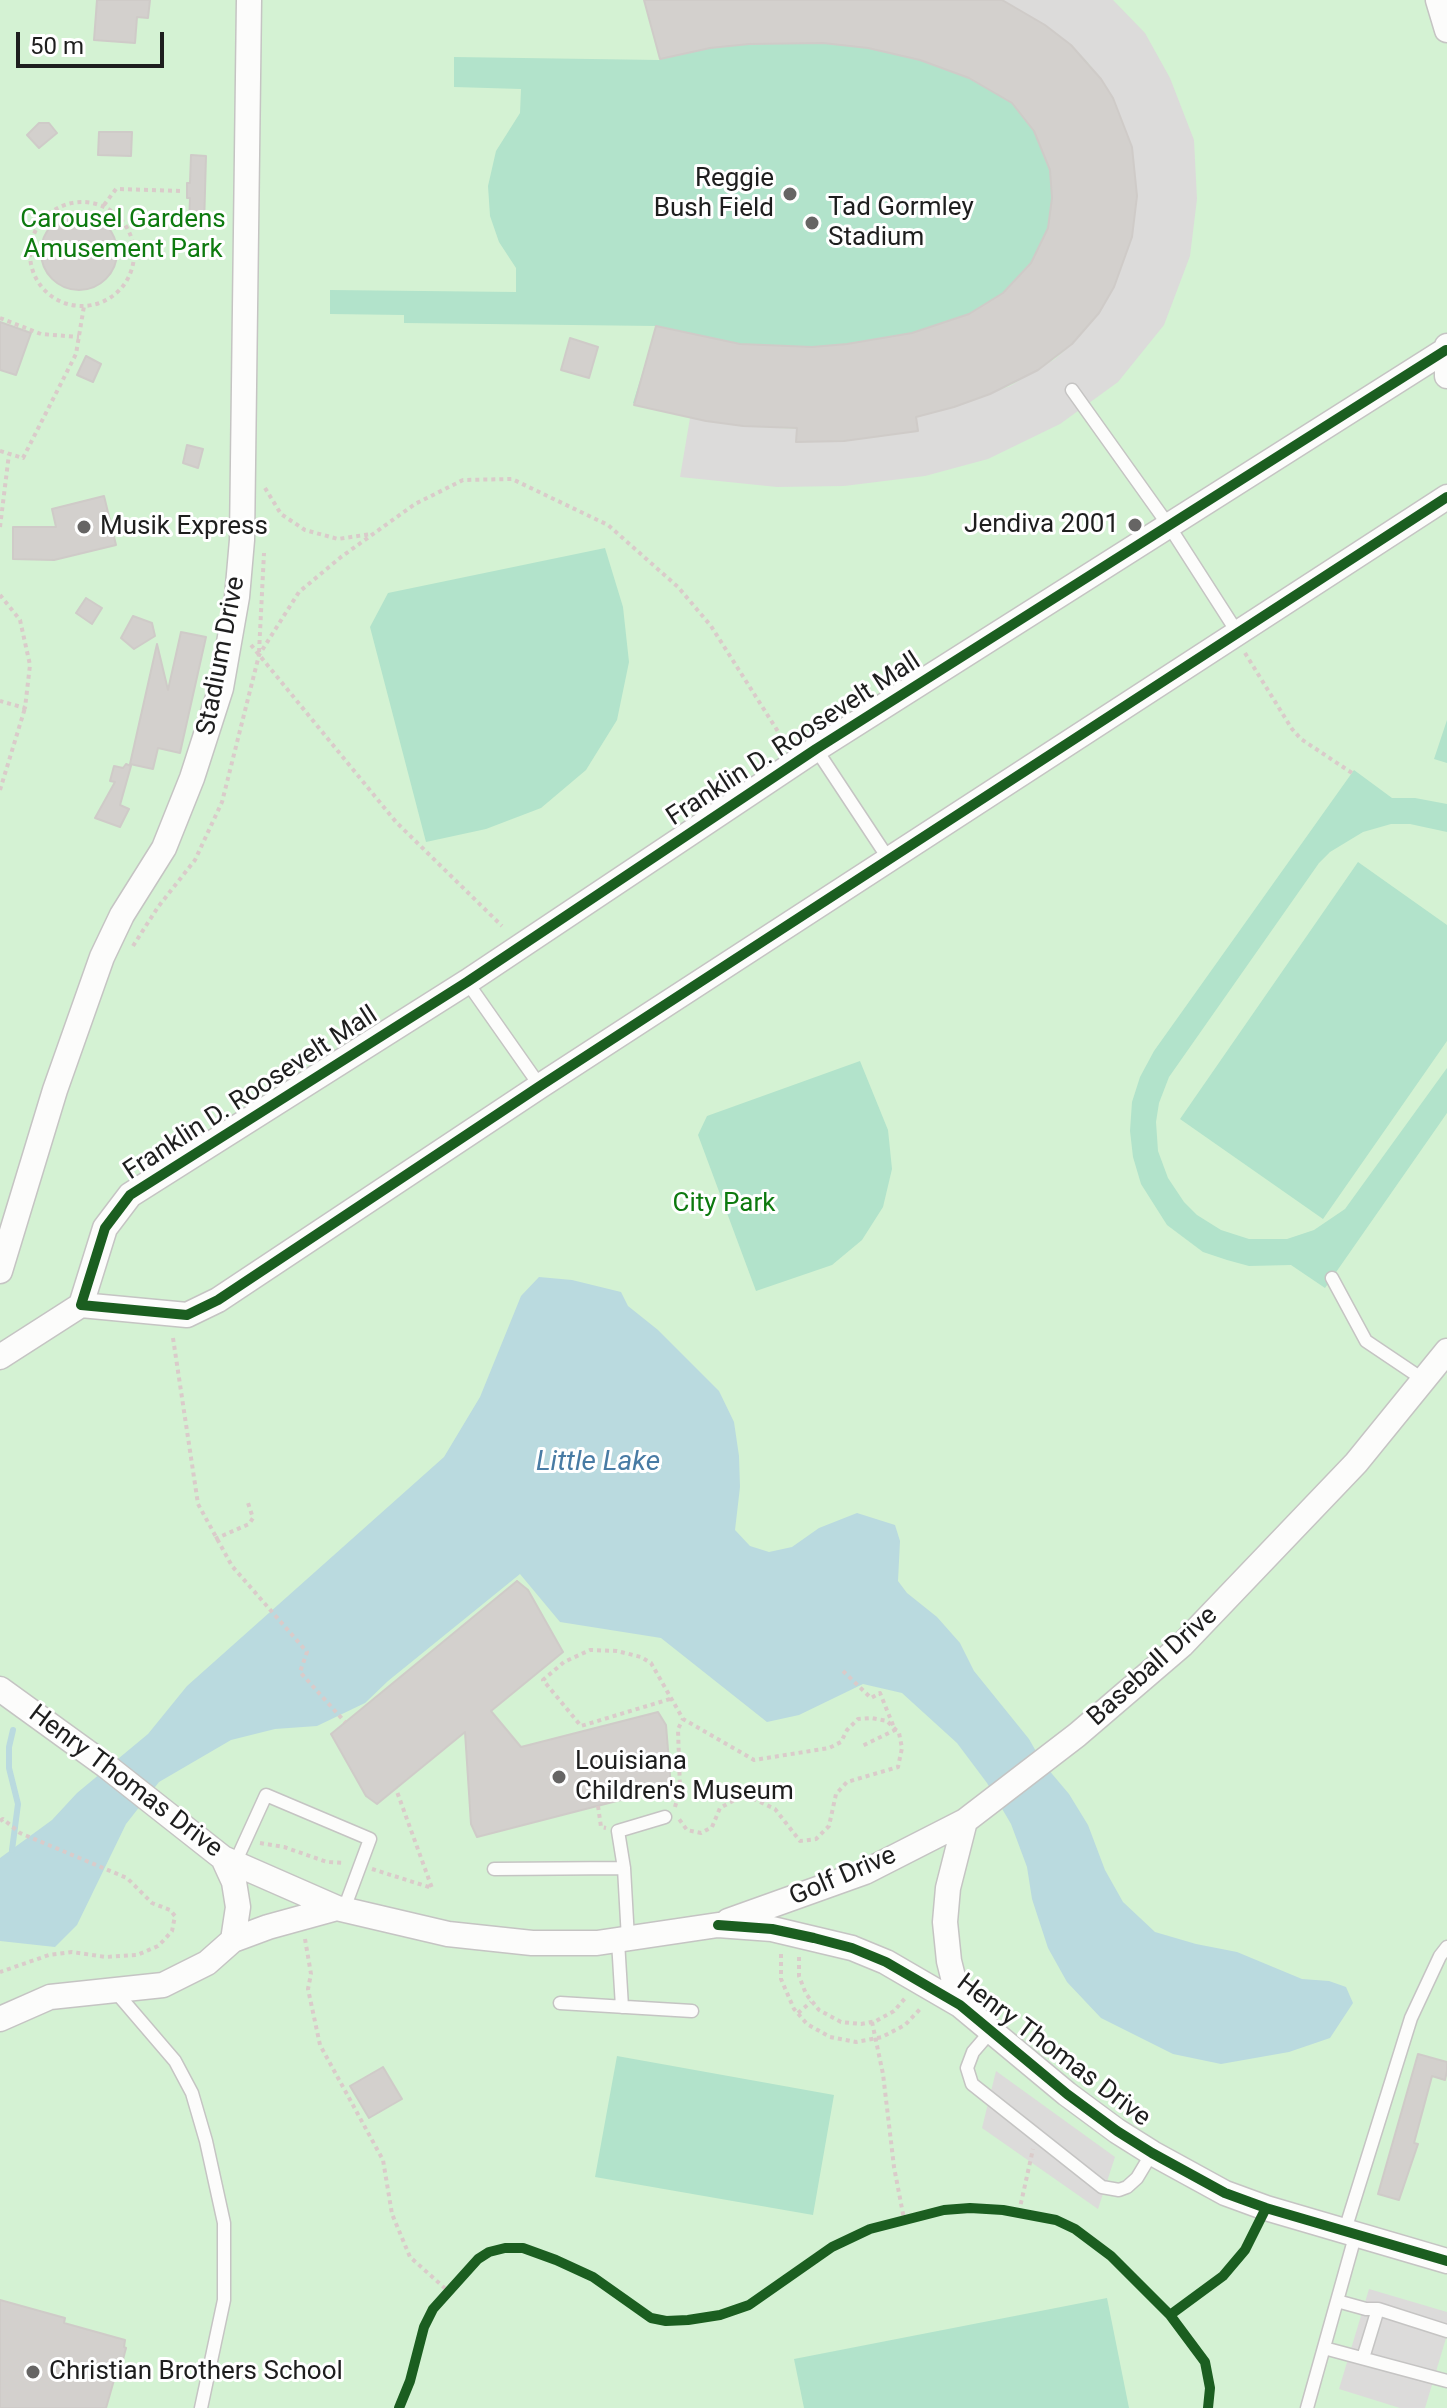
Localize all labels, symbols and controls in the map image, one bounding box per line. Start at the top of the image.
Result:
scale bar [20,16,168,66]
text: 50 m [30,32,84,60]
place label: Reggie Bush Field [654,163,774,224]
marker: Reggie Bush Field [781,185,799,203]
place label: Tad Gormley Stadium [828,192,974,254]
park label: Carousel Gardens Amusement Park [20,204,226,266]
marker: Tad Gormley Stadium [803,214,821,232]
place label: Jendiva 2001 [964,509,1119,541]
place label: Musik Express [100,511,268,543]
marker: Jendiva 2001 [1126,516,1144,534]
marker: Musik Express [75,518,93,536]
street label: Stadium Drive [191,574,253,738]
street label: Franklin D. Roosevelt Mall [661,646,927,834]
street label: Franklin D. Roosevelt Mall [118,1000,384,1188]
park label: City Park [673,1188,775,1220]
water label: Little Lake [536,1446,660,1480]
street label: Baseball Drive [1082,1601,1224,1733]
street label: Henry Thomas Drive [22,1699,228,1865]
place label: Louisiana Children's Museum [575,1746,794,1808]
marker: Louisiana Children's Museum [550,1768,568,1786]
street label: Golf Drive [785,1841,901,1913]
street label: Henry Thomas Drive [950,1968,1156,2134]
place label: Christian Brothers School [49,2356,343,2388]
marker: Christian Brothers School [24,2363,42,2381]

